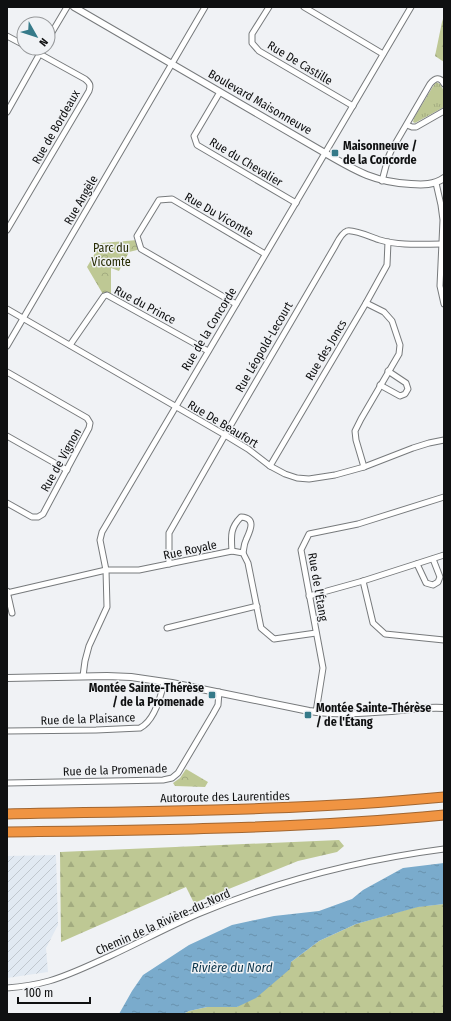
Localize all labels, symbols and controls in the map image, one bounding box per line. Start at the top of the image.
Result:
north arrow [16,16,56,56]
text: N [36,35,51,49]
street label: Rue De Castille [265,38,335,88]
street label: Boulevard Maisonneuve [206,67,314,137]
street label: Rue de Bordeaux [29,87,83,167]
street label: Rue du Chevalier [207,135,286,190]
place label: Maisonneuve / de la Concorde [343,139,417,167]
marker: Maisonneuve / de la Concorde [330,148,340,158]
street label: Rue Angèle [61,173,101,227]
street label: Rue Du Vicomte [182,190,256,240]
park label: Parc du Vicomte [91,241,131,269]
street label: Rue du Prince [112,283,178,327]
street label: Rue de la Concorde [179,285,239,373]
street label: Rue Léopold-Lecourt [232,299,296,395]
street label: Rue des Joncs [302,317,350,383]
street label: Rue De Beaufort [185,397,261,451]
street label: Rue de Vignon [38,426,84,494]
street label: Rue Royale [162,538,218,562]
street label: Rue de l'Étang [305,551,332,623]
place label: Montée Sainte-Thérèse / de la Promenade [89,681,204,709]
marker: Montée Sainte-Thérèse / de la Promenade [207,690,217,700]
place label: Montée Sainte-Thérèse / de l'Étang [316,701,431,729]
street label: Rue de la Plaisance [40,710,136,728]
marker: Montée Sainte-Thérèse / de l'Étang [303,710,313,720]
street label: Rue de la Promenade [63,761,168,779]
street label: Autoroute des Laurentides [160,789,290,805]
street label: Chemin de la Rivière-du-Nord [94,886,232,958]
water label: Rivière du Nord [191,960,273,975]
scale bar [18,979,90,1005]
text: 100 m [24,986,53,1000]

